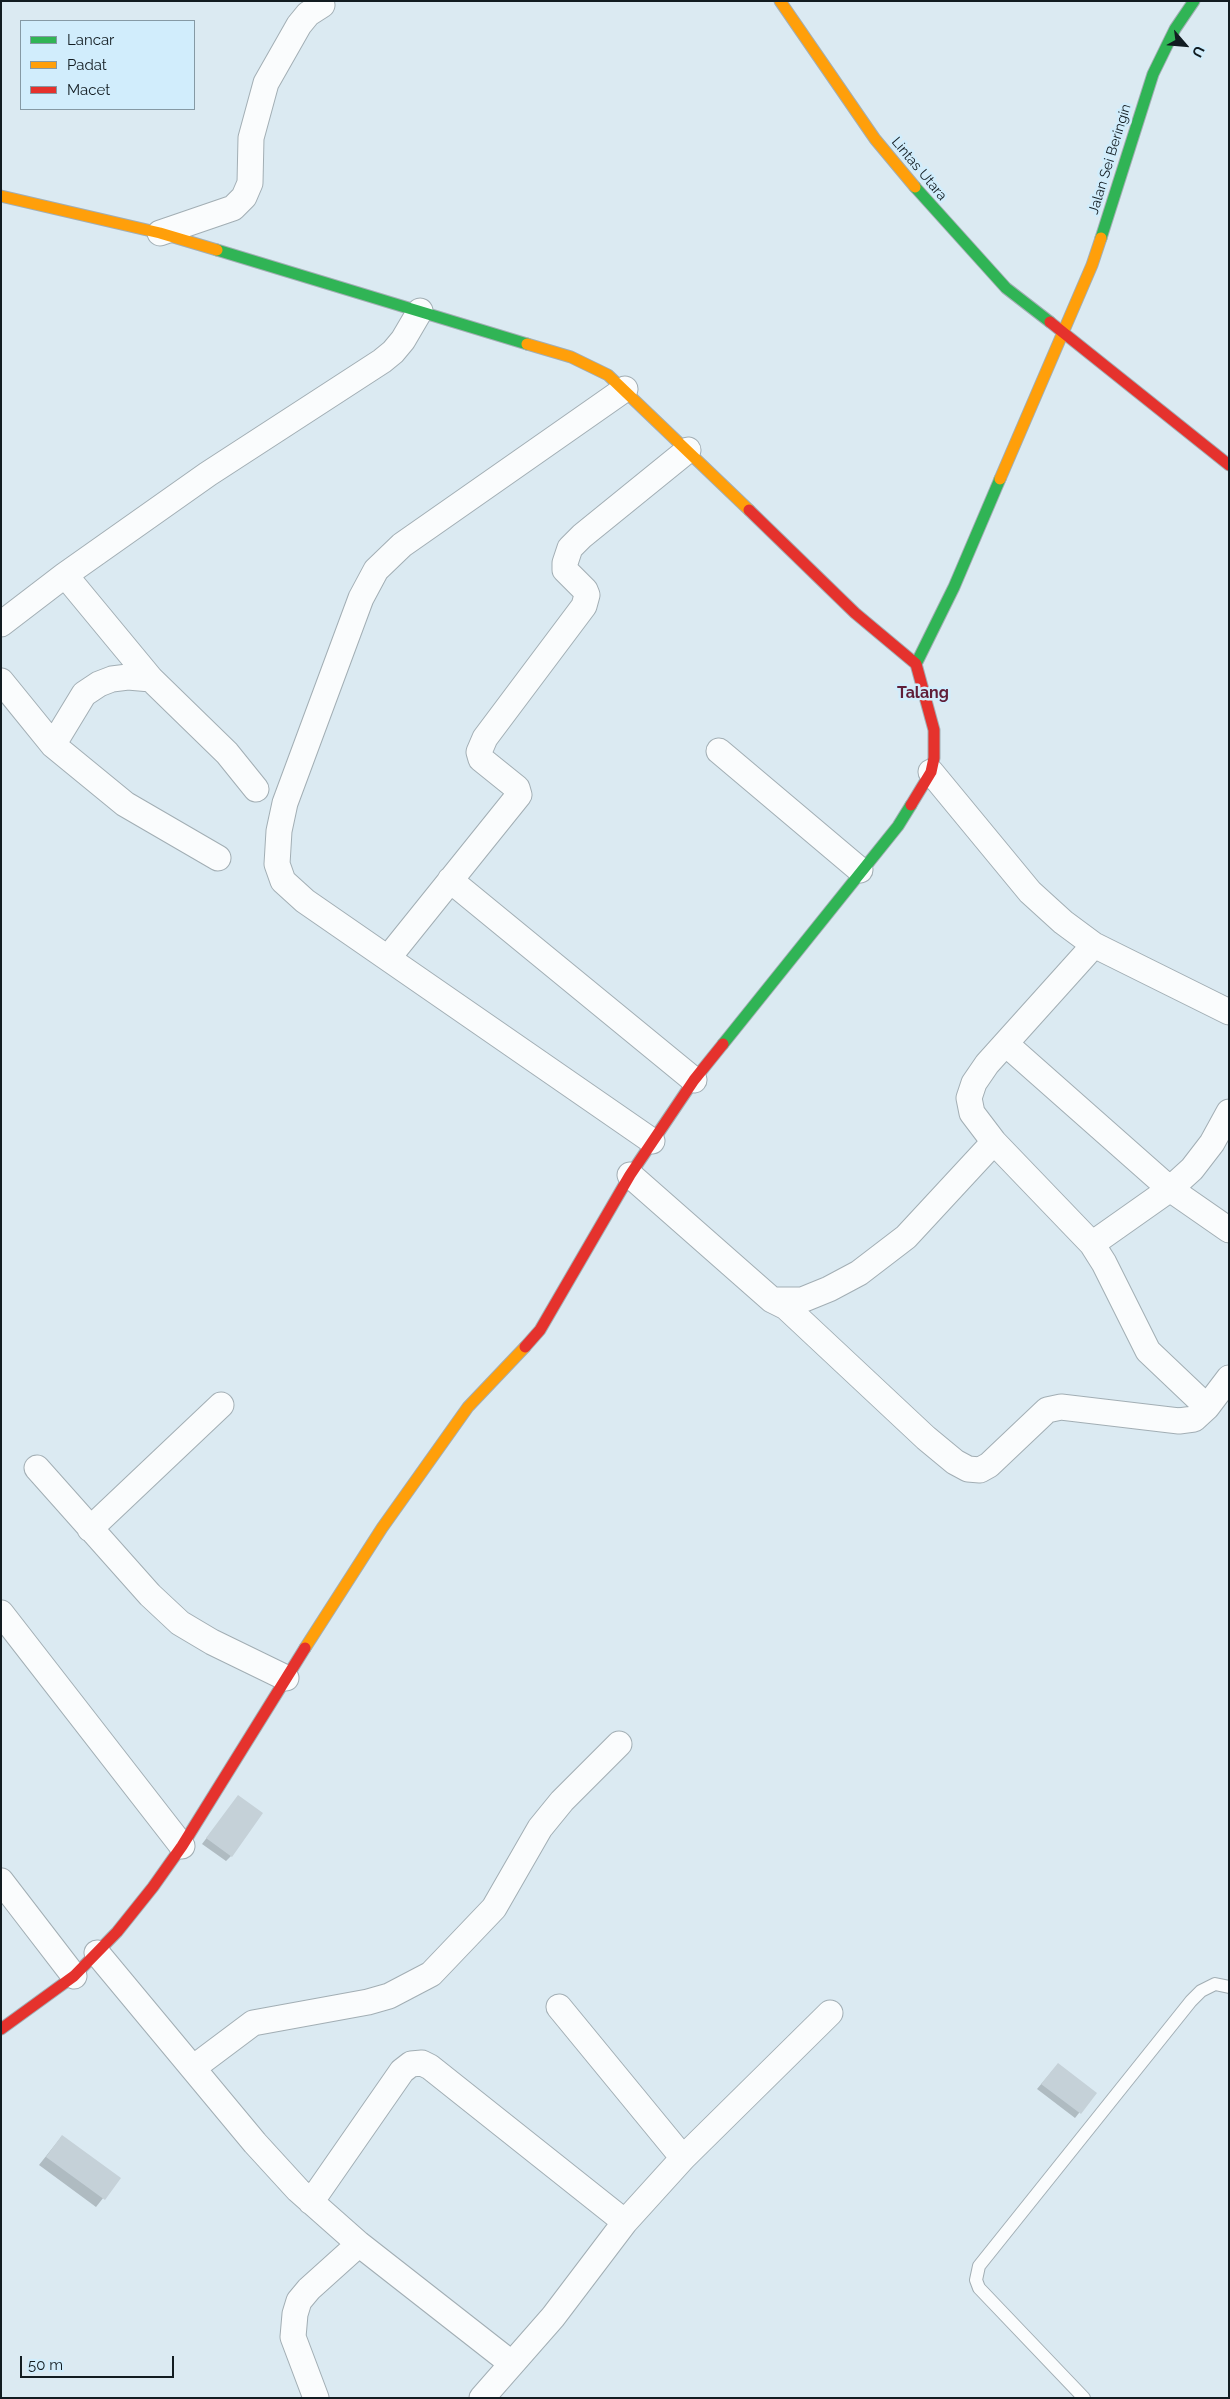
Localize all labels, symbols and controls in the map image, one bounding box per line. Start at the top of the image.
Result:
legend [20,20,195,110]
north arrow [1160,20,1210,70]
text: Lancar [67,31,114,49]
text: U [1189,44,1208,60]
text: Padat [67,56,107,74]
text: Macet [67,81,110,99]
street label: Jalan Sei Beringin [1085,102,1135,216]
street label: Lintas Utara [888,134,950,204]
district label: Talang [897,683,949,703]
scale bar [22,2346,176,2378]
text: 50 m [28,2356,63,2374]

